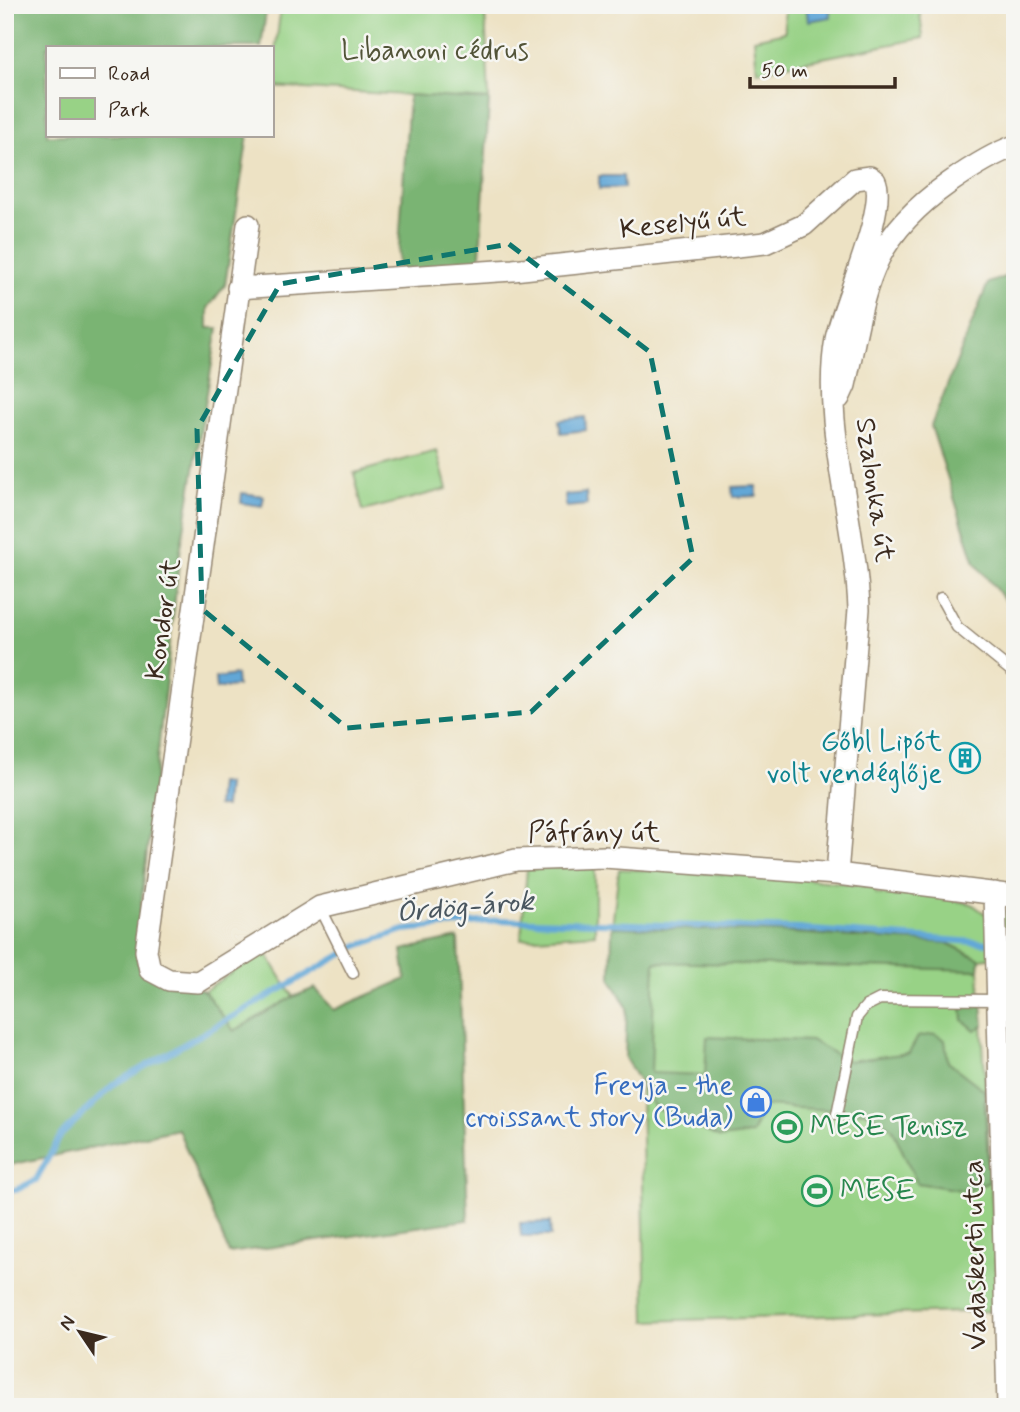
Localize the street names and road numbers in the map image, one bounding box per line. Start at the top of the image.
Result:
street label: Keselyű út [618,199,749,249]
street label: Szalonka út [846,415,903,565]
street label: Kondor út [137,556,191,682]
street label: Páfrány út [528,815,661,852]
street label: Vadaskerti utca [956,1160,996,1350]

